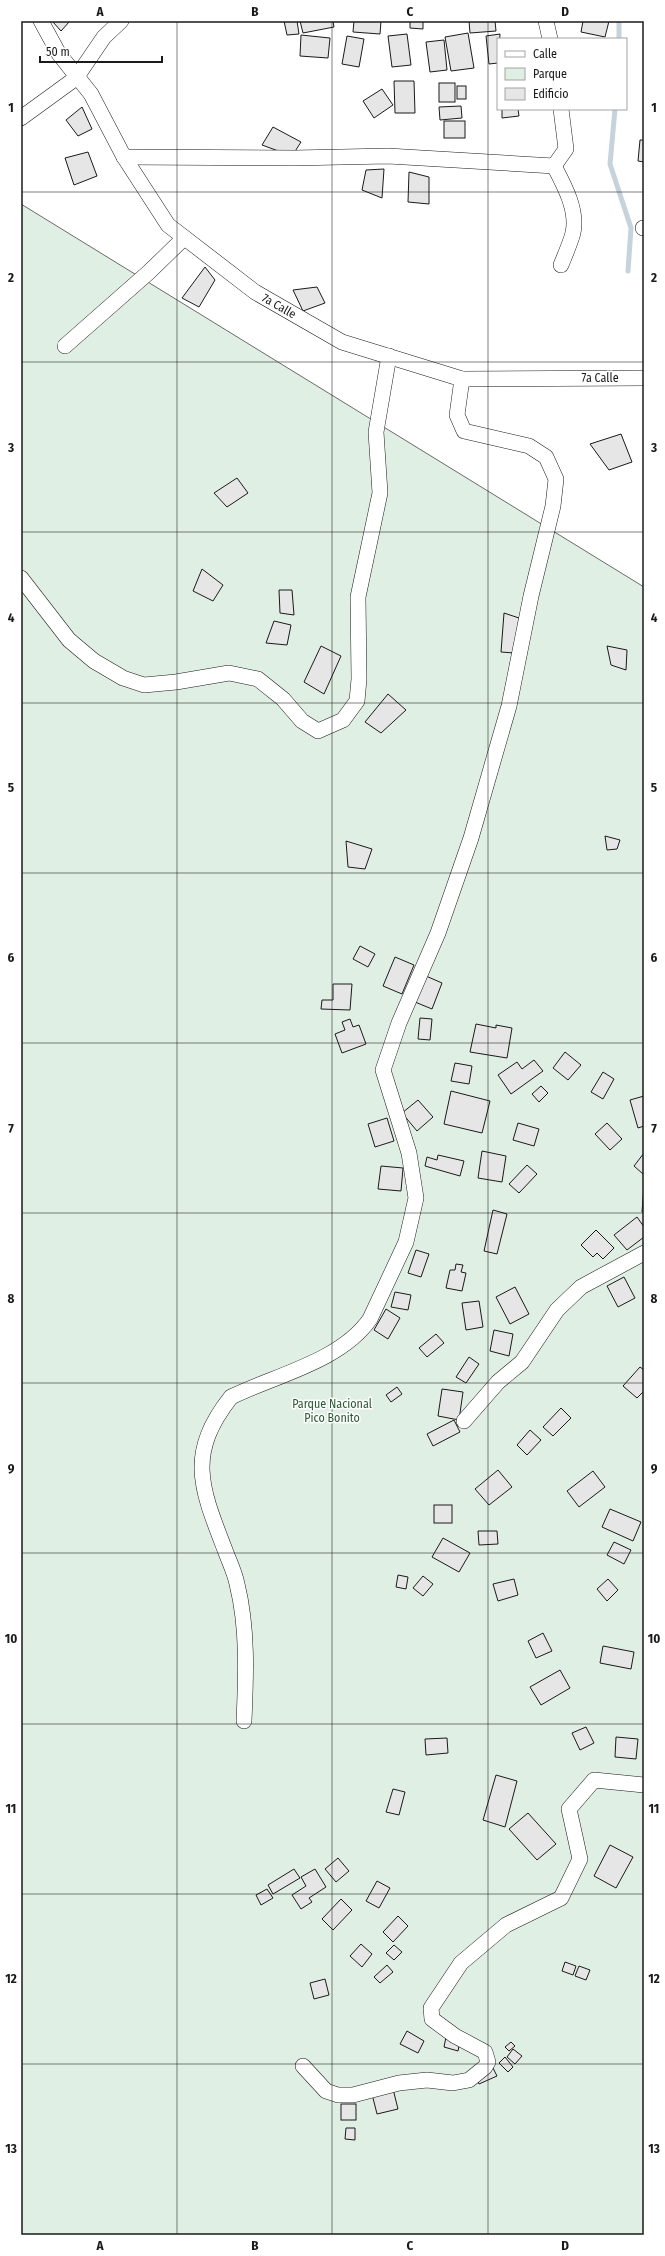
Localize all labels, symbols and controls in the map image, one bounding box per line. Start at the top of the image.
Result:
text: A [95,4,104,19]
text: B [251,4,259,19]
text: C [407,4,414,19]
text: D [561,4,569,19]
scale bar [40,38,162,64]
legend [497,38,627,110]
text: 50 m [46,45,70,59]
text: Calle [533,47,557,61]
text: Parque [533,67,567,81]
text: Edificio [533,87,569,101]
text: 1 [8,100,14,115]
text: 1 [651,100,657,115]
text: 2 [7,270,14,285]
text: 2 [650,270,657,285]
street label: 7a Calle [259,291,299,321]
street label: 7a Calle [581,371,619,385]
text: 3 [7,440,14,455]
text: 3 [650,440,657,455]
text: 4 [8,610,15,625]
text: 4 [651,610,658,625]
text: 5 [8,780,14,795]
text: 5 [651,780,657,795]
text: 6 [8,950,15,965]
text: 6 [651,950,658,965]
text: 7 [8,1121,14,1136]
text: 7 [651,1121,657,1136]
text: 8 [8,1291,15,1306]
text: 8 [651,1291,658,1306]
park label: Parque Nacional Pico Bonito [292,1397,372,1425]
text: 9 [8,1461,15,1476]
text: 9 [651,1461,658,1476]
text: 10 [5,1631,17,1646]
text: 10 [648,1631,660,1646]
text: 11 [6,1801,16,1816]
text: 11 [649,1801,659,1816]
text: 12 [5,1971,17,1986]
text: 12 [648,1971,660,1986]
text: 13 [5,2141,17,2156]
text: 13 [648,2141,660,2156]
text: A [95,2238,104,2253]
text: B [251,2238,259,2253]
text: C [407,2238,414,2253]
text: D [561,2238,569,2253]

